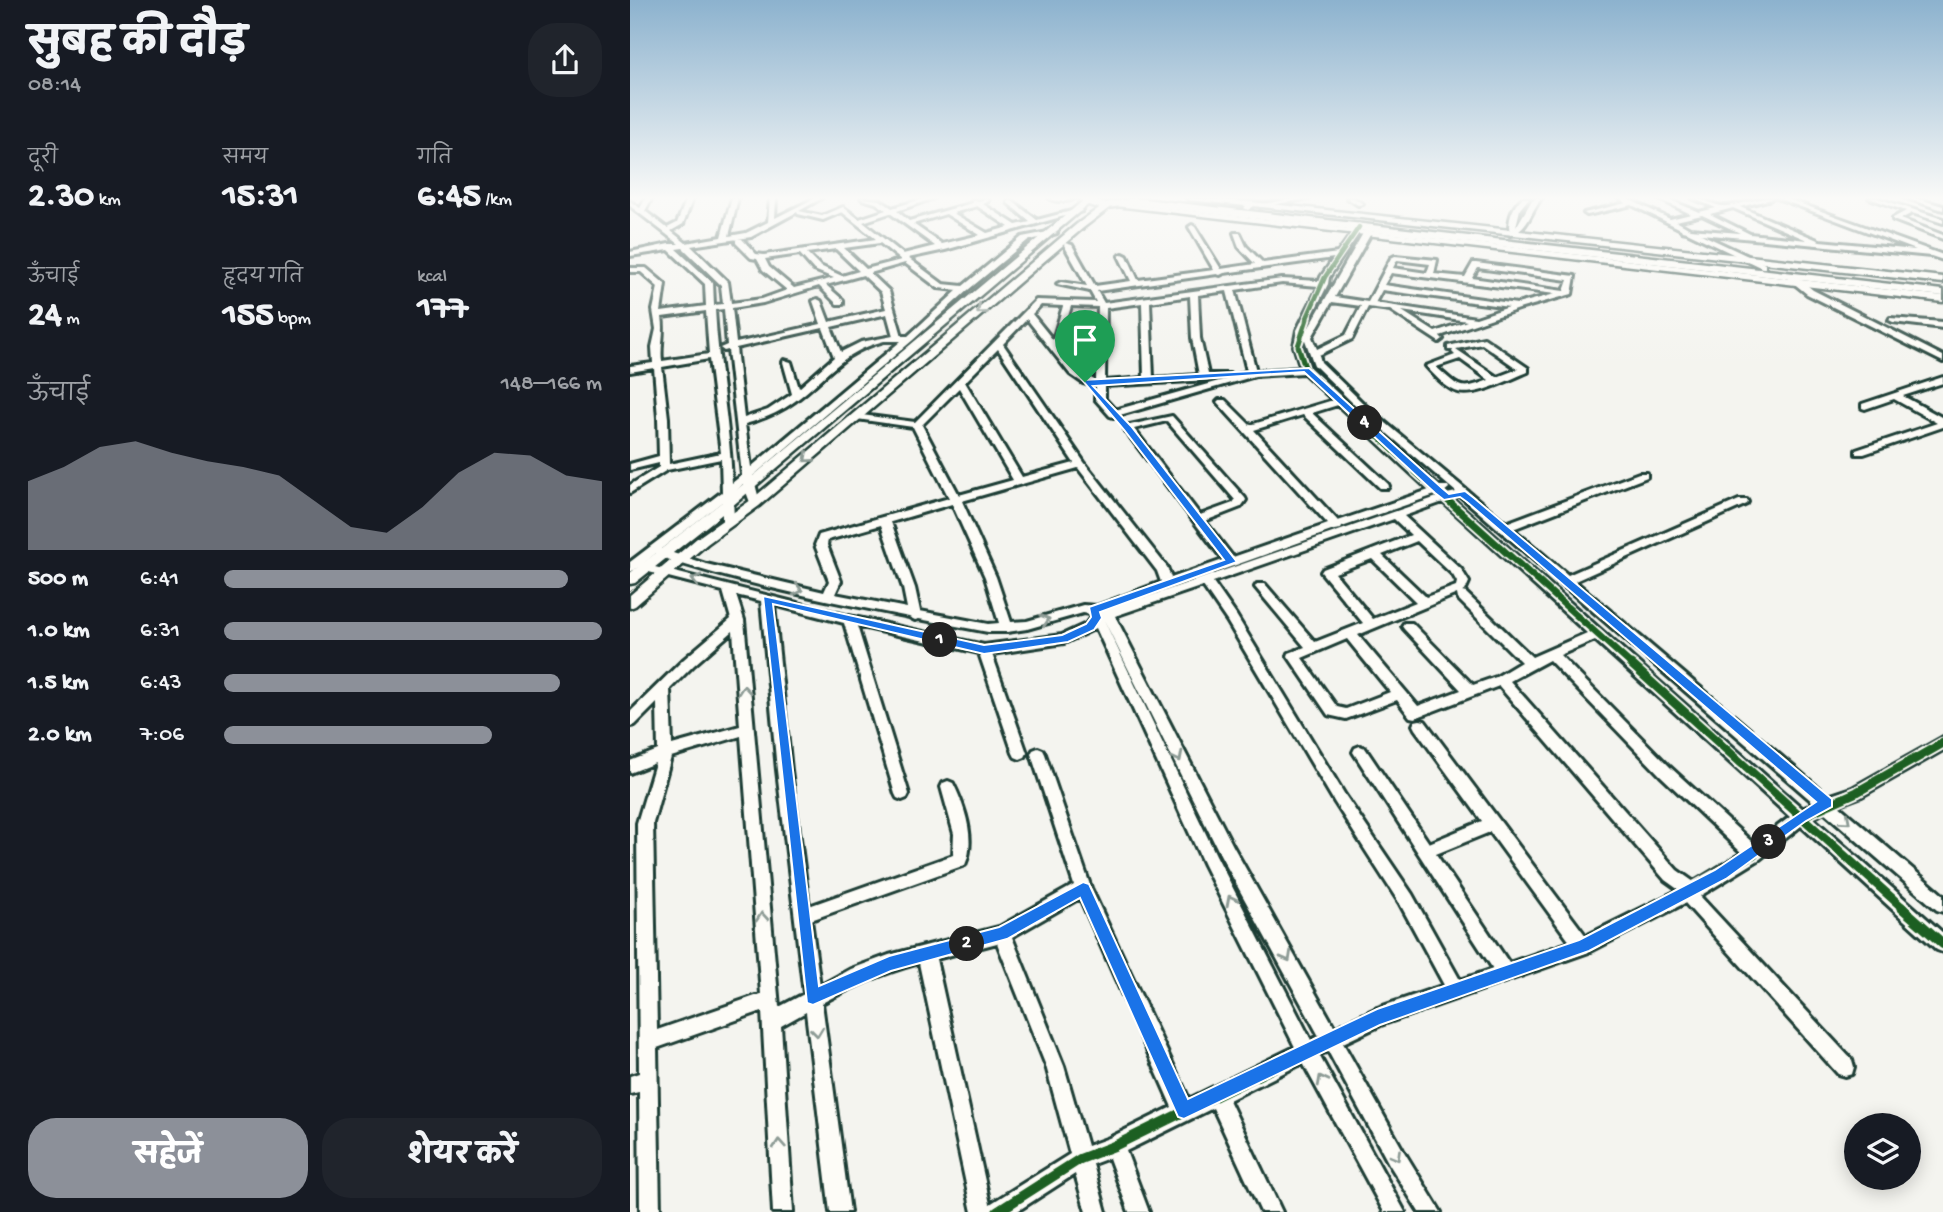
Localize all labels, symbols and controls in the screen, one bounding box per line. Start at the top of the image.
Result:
button: share [528,23,602,97]
text: सुबह की दौड़ [28,24,247,68]
text: 08:14 [28,72,81,99]
text: दूरी [28,148,58,171]
text: समय [223,148,268,171]
text: गति [417,148,452,171]
text: 2.30 [28,177,94,218]
text: 15:31 [223,177,298,218]
text: 6:45 [417,177,481,218]
text: km [94,189,121,212]
text: /km [481,189,512,212]
text: kcal [417,266,447,289]
text: ऊँचाई [28,267,79,290]
text: हृदय गति [223,267,303,290]
text: 177 [417,289,468,330]
text: 24 [28,296,62,337]
text: 155 [223,296,274,337]
one-way arrow [976,302,989,314]
text: m [62,308,80,331]
text: bpm [274,308,311,331]
pin [1055,310,1115,382]
icon: arrive [1066,321,1104,359]
text: 148–166 m [501,371,602,398]
text: ऊँचाई [28,382,90,409]
pin: 4 [1348,406,1382,440]
text: 4 [1360,411,1369,434]
one-way arrow [803,450,816,462]
text: 500 m [28,566,88,593]
text: 6:41 [140,566,179,593]
one-way arrow [690,574,702,588]
one-way arrow [792,582,804,596]
one-way arrow [1039,613,1051,628]
text: 1.0 km [28,618,90,645]
text: 6:31 [140,618,180,645]
pin: 1 [922,622,958,658]
text: 1 [936,628,943,651]
text: 1.5 km [28,670,89,697]
text: 6:43 [140,670,182,697]
one-way arrow [737,684,752,695]
text: 2.0 km [28,722,92,749]
text: 7:06 [140,722,184,749]
one-way arrow [1170,750,1183,762]
one-way arrow [1838,812,1851,824]
pin: 3 [1752,824,1786,860]
text: 3 [1764,830,1773,853]
one-way arrow [1225,895,1239,907]
one-way arrow [755,911,770,922]
pin: 2 [950,926,984,962]
text: 2 [962,932,971,955]
one-way arrow [1279,949,1292,962]
one-way arrow [809,1026,824,1037]
one-way arrow [1317,1075,1330,1087]
map controls [1844,1113,1921,1190]
button: layers [1844,1113,1921,1190]
button: सहेजें [28,1118,308,1198]
button: शेयर करें [322,1118,602,1198]
one-way arrow [772,1138,787,1149]
one-way arrow [1388,1149,1401,1161]

